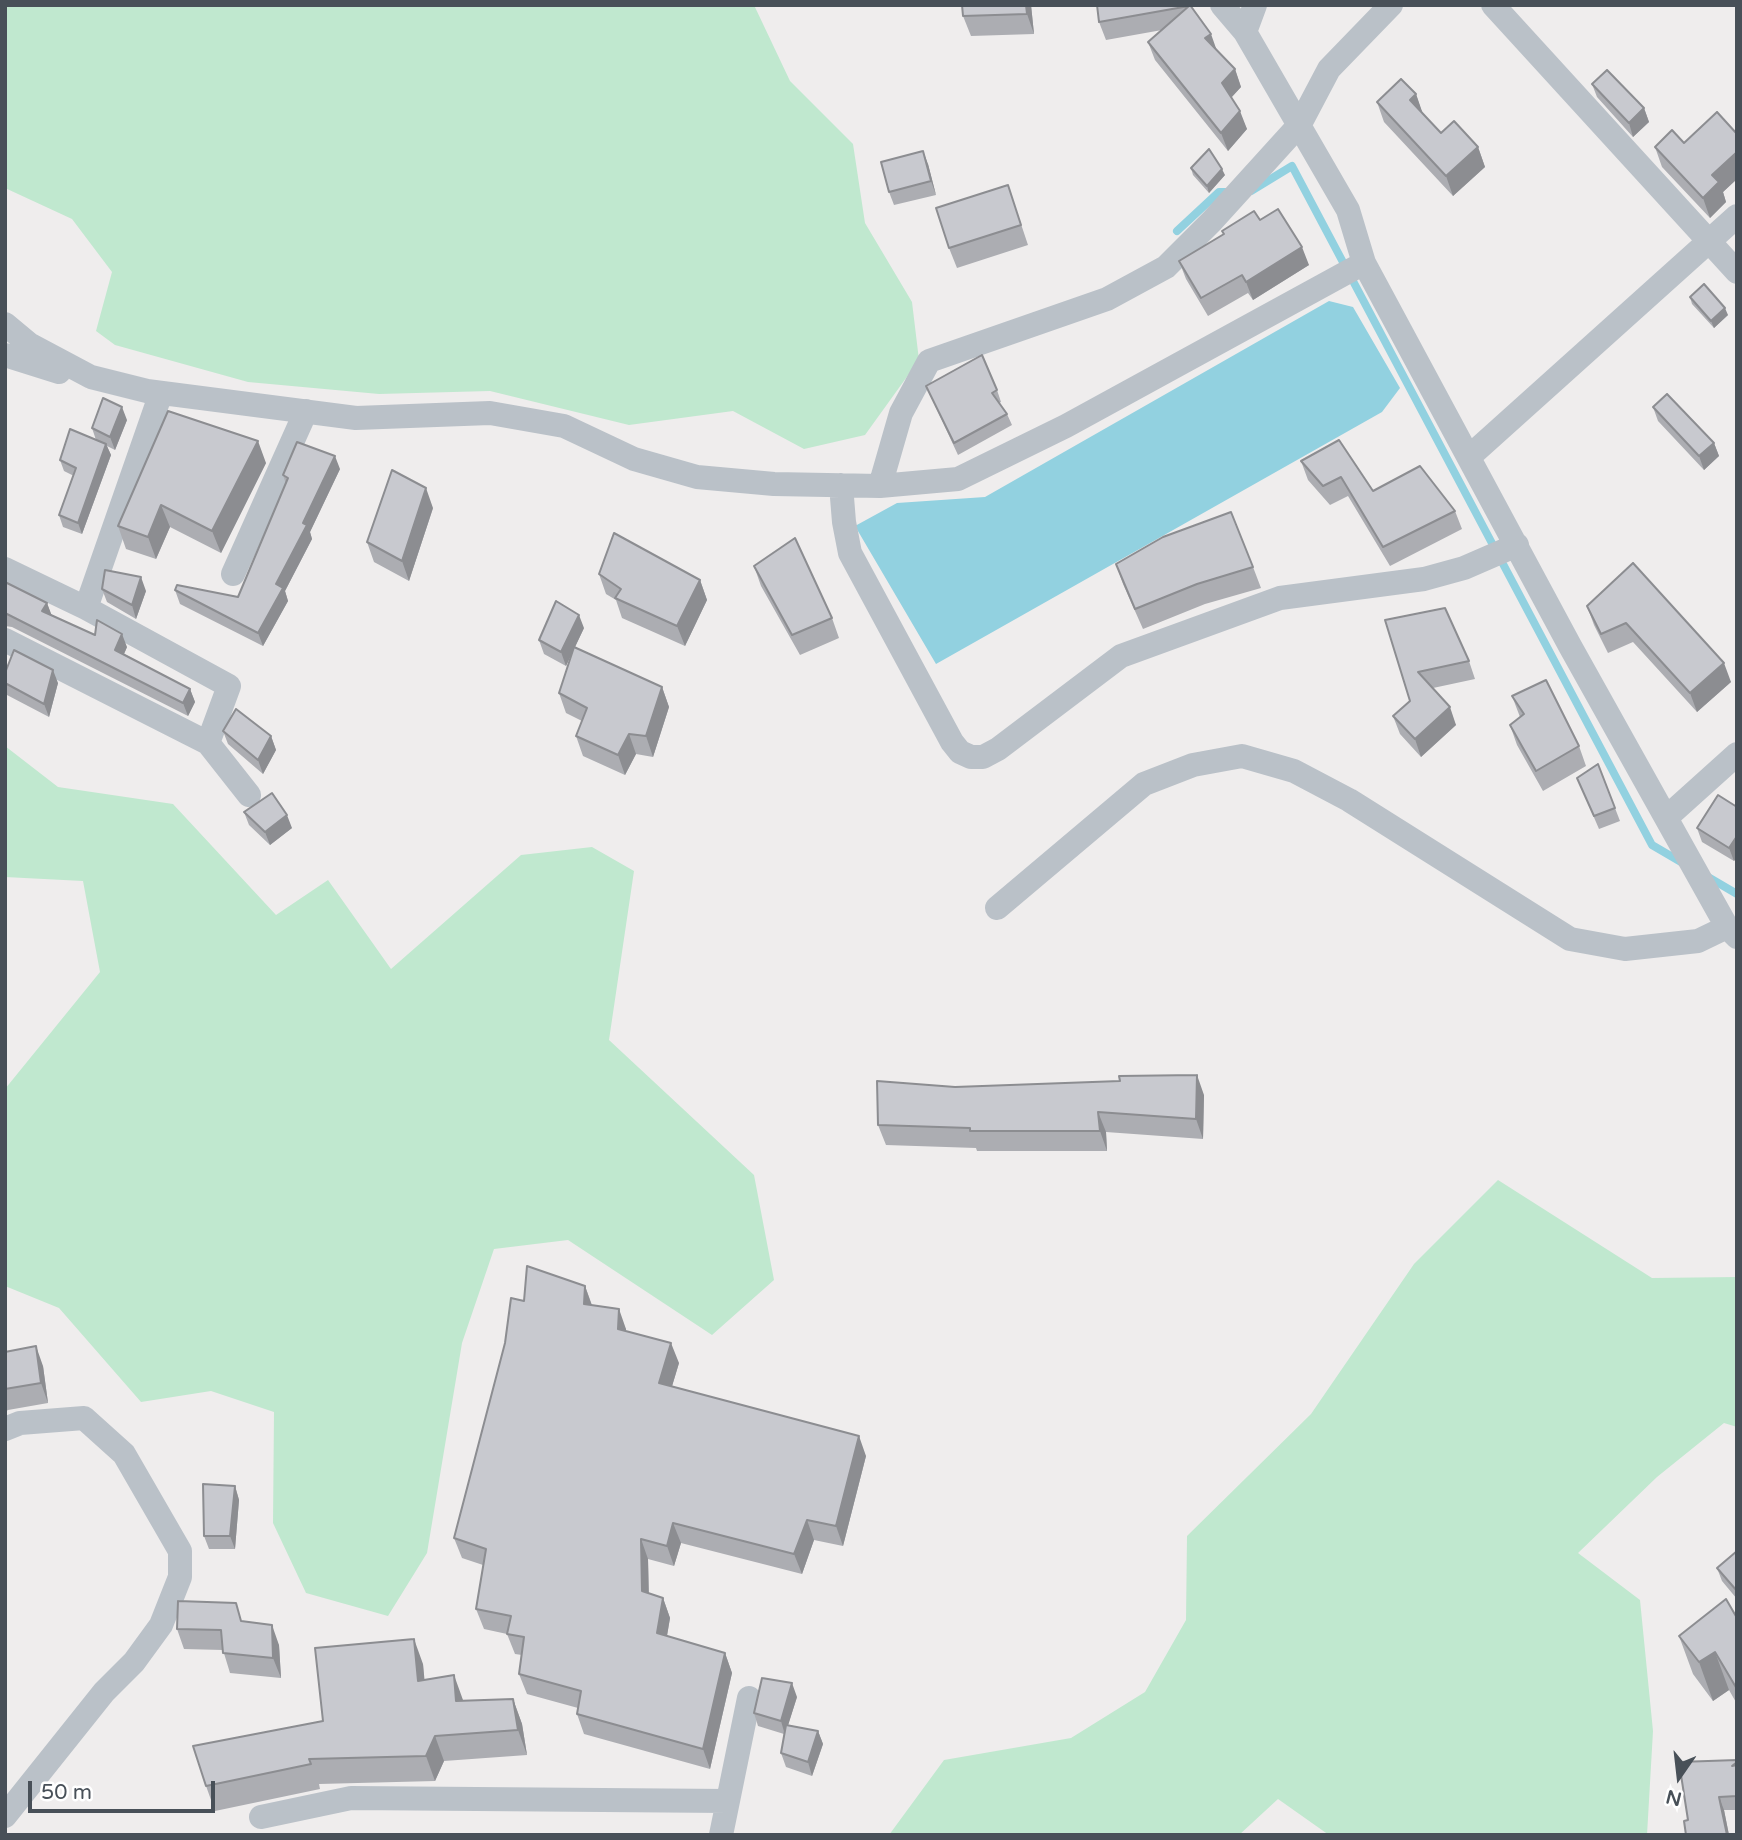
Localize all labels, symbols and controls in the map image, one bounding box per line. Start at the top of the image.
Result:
north arrow [1644,1742,1714,1812]
scale bar [32,1766,219,1810]
text: 50 m [41,1780,92,1805]
text: N [1664,1785,1684,1810]

